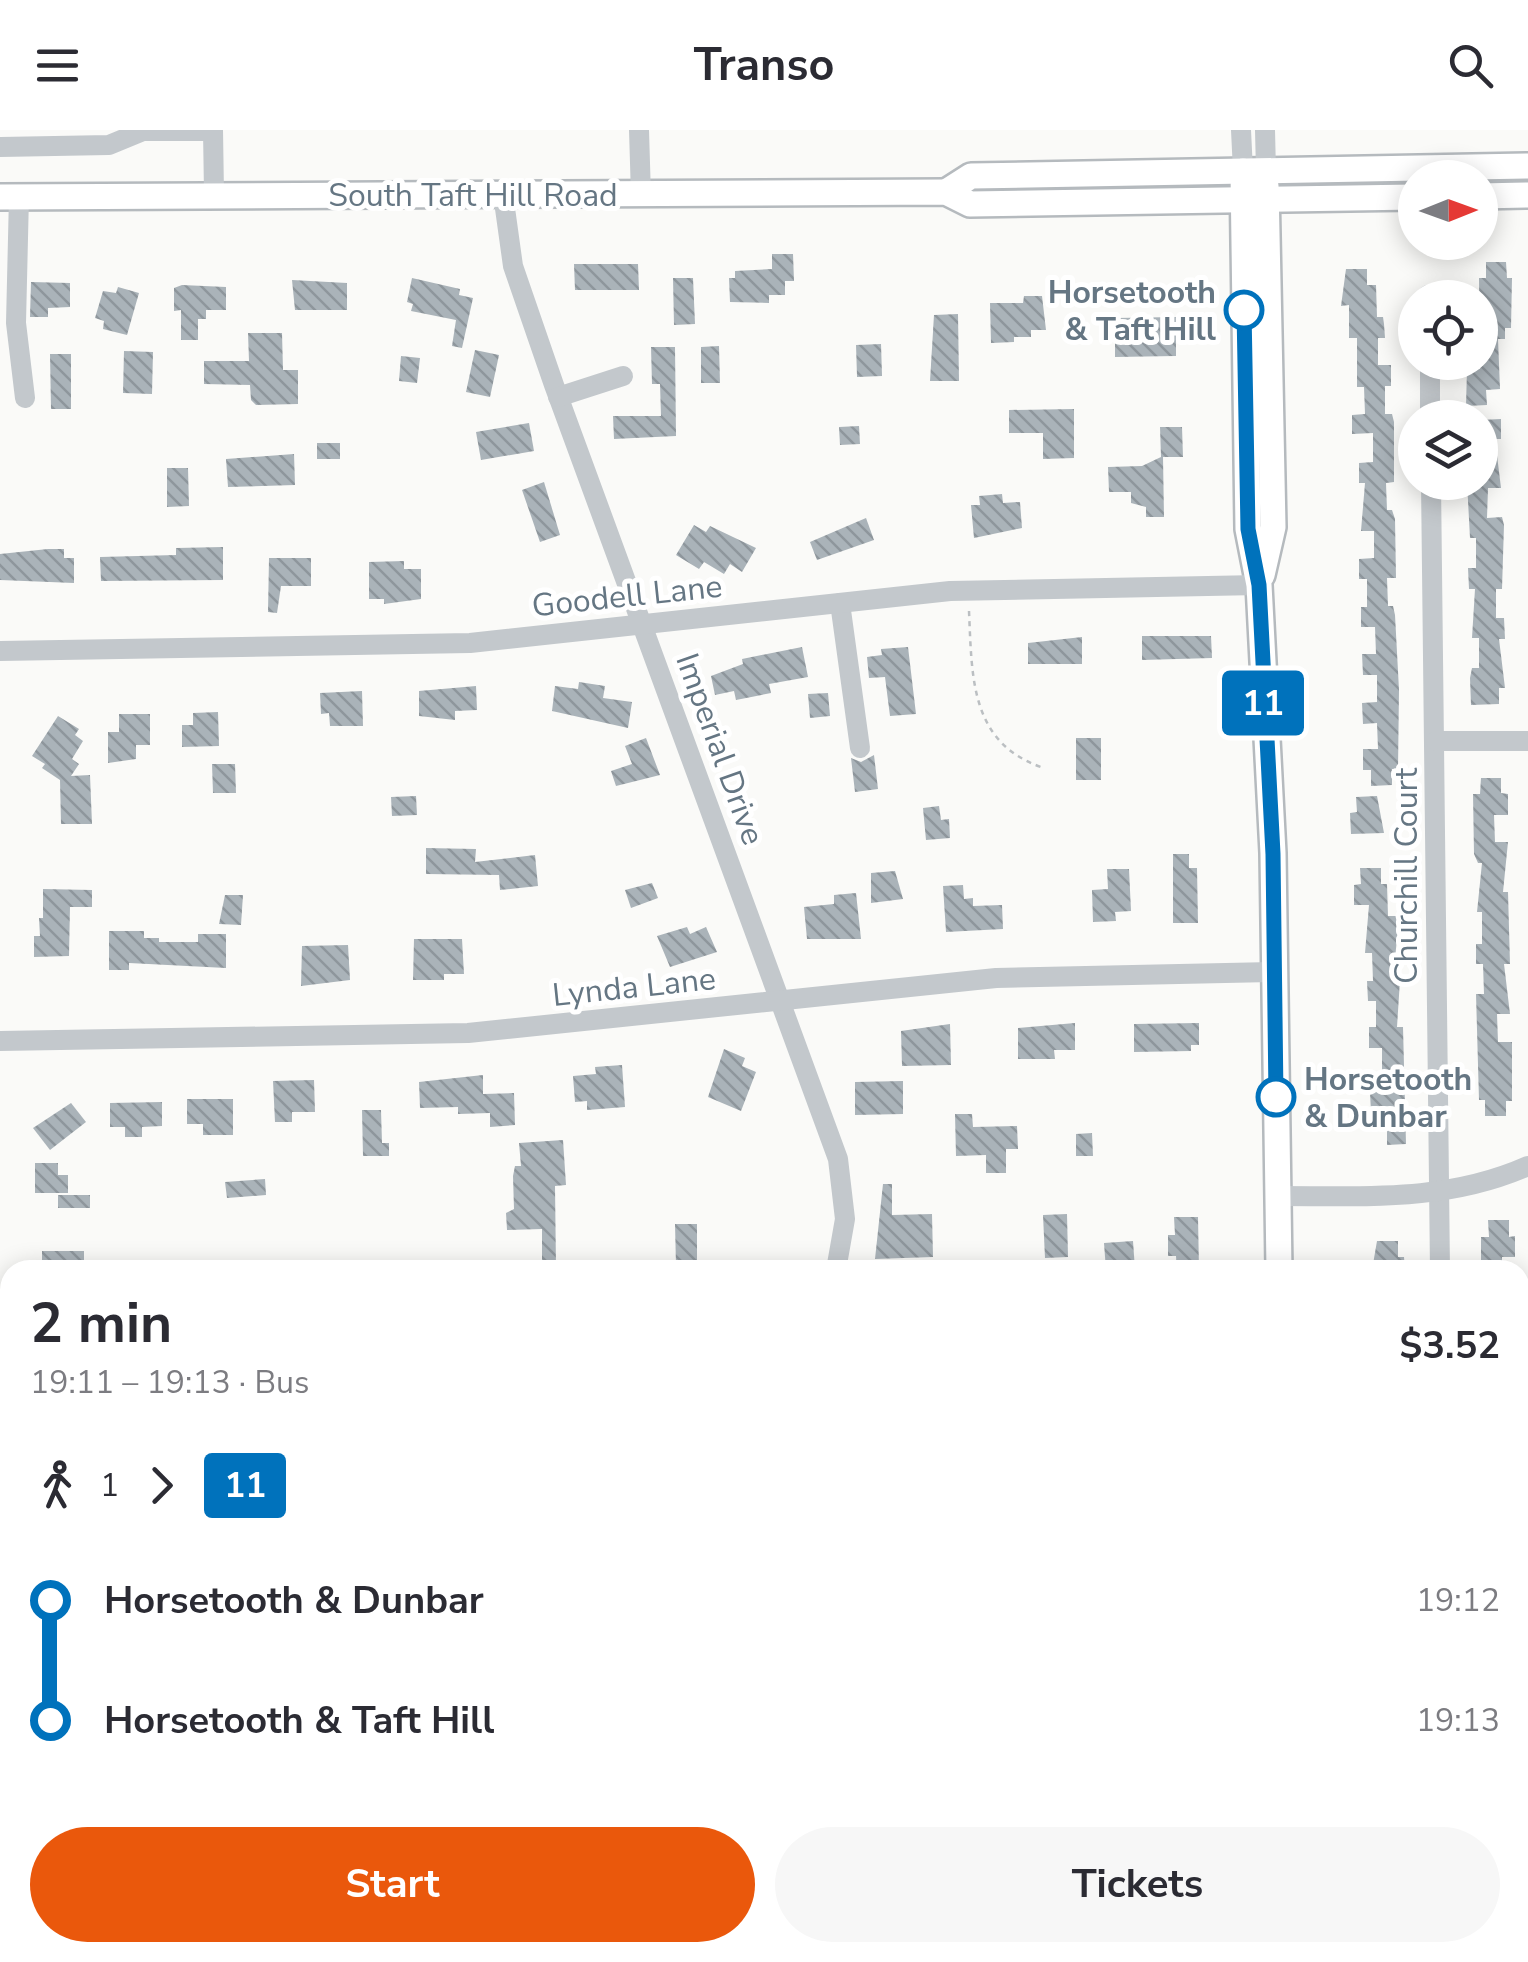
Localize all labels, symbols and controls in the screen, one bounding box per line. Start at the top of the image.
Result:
text: Transo [694,35,834,96]
icon: menu [30,38,85,93]
icon: search [1443,38,1498,93]
north arrow [1398,160,1498,260]
map controls [1398,160,1498,500]
street label: South Taft Hill Road [328,174,618,217]
place label: Horsetooth & Taft Hill [1048,271,1216,351]
button: locate [1398,280,1498,380]
marker: Horsetooth & Taft Hill [1225,291,1263,329]
button: layers [1398,400,1498,500]
street label: Goodell Lane [530,565,724,627]
street label: Imperial Drive [665,647,775,851]
line badge: 11 [1218,670,1308,736]
text: 11 [1242,680,1284,727]
street label: Churchill Court [1385,767,1428,984]
street label: Lynda Lane [550,957,718,1017]
place label: Horsetooth & Dunbar [1304,1058,1472,1138]
marker: Horsetooth & Dunbar [1257,1078,1295,1116]
text: 2 min [30,1286,172,1361]
text: $3.52 [1399,1320,1500,1371]
text: 19:11 – 19:13 · Bus [30,1361,309,1404]
icon: walk [30,1458,85,1513]
icon: forward [134,1458,189,1513]
text: 11 [224,1462,266,1509]
text: 1 [100,1464,119,1507]
text: Horsetooth & Dunbar [104,1575,484,1626]
text: 19:12 [1416,1579,1500,1622]
text: Horsetooth & Taft Hill [104,1695,494,1746]
text: 19:13 [1416,1699,1500,1742]
button: Start [30,1827,755,1942]
button: Tickets [775,1827,1500,1942]

